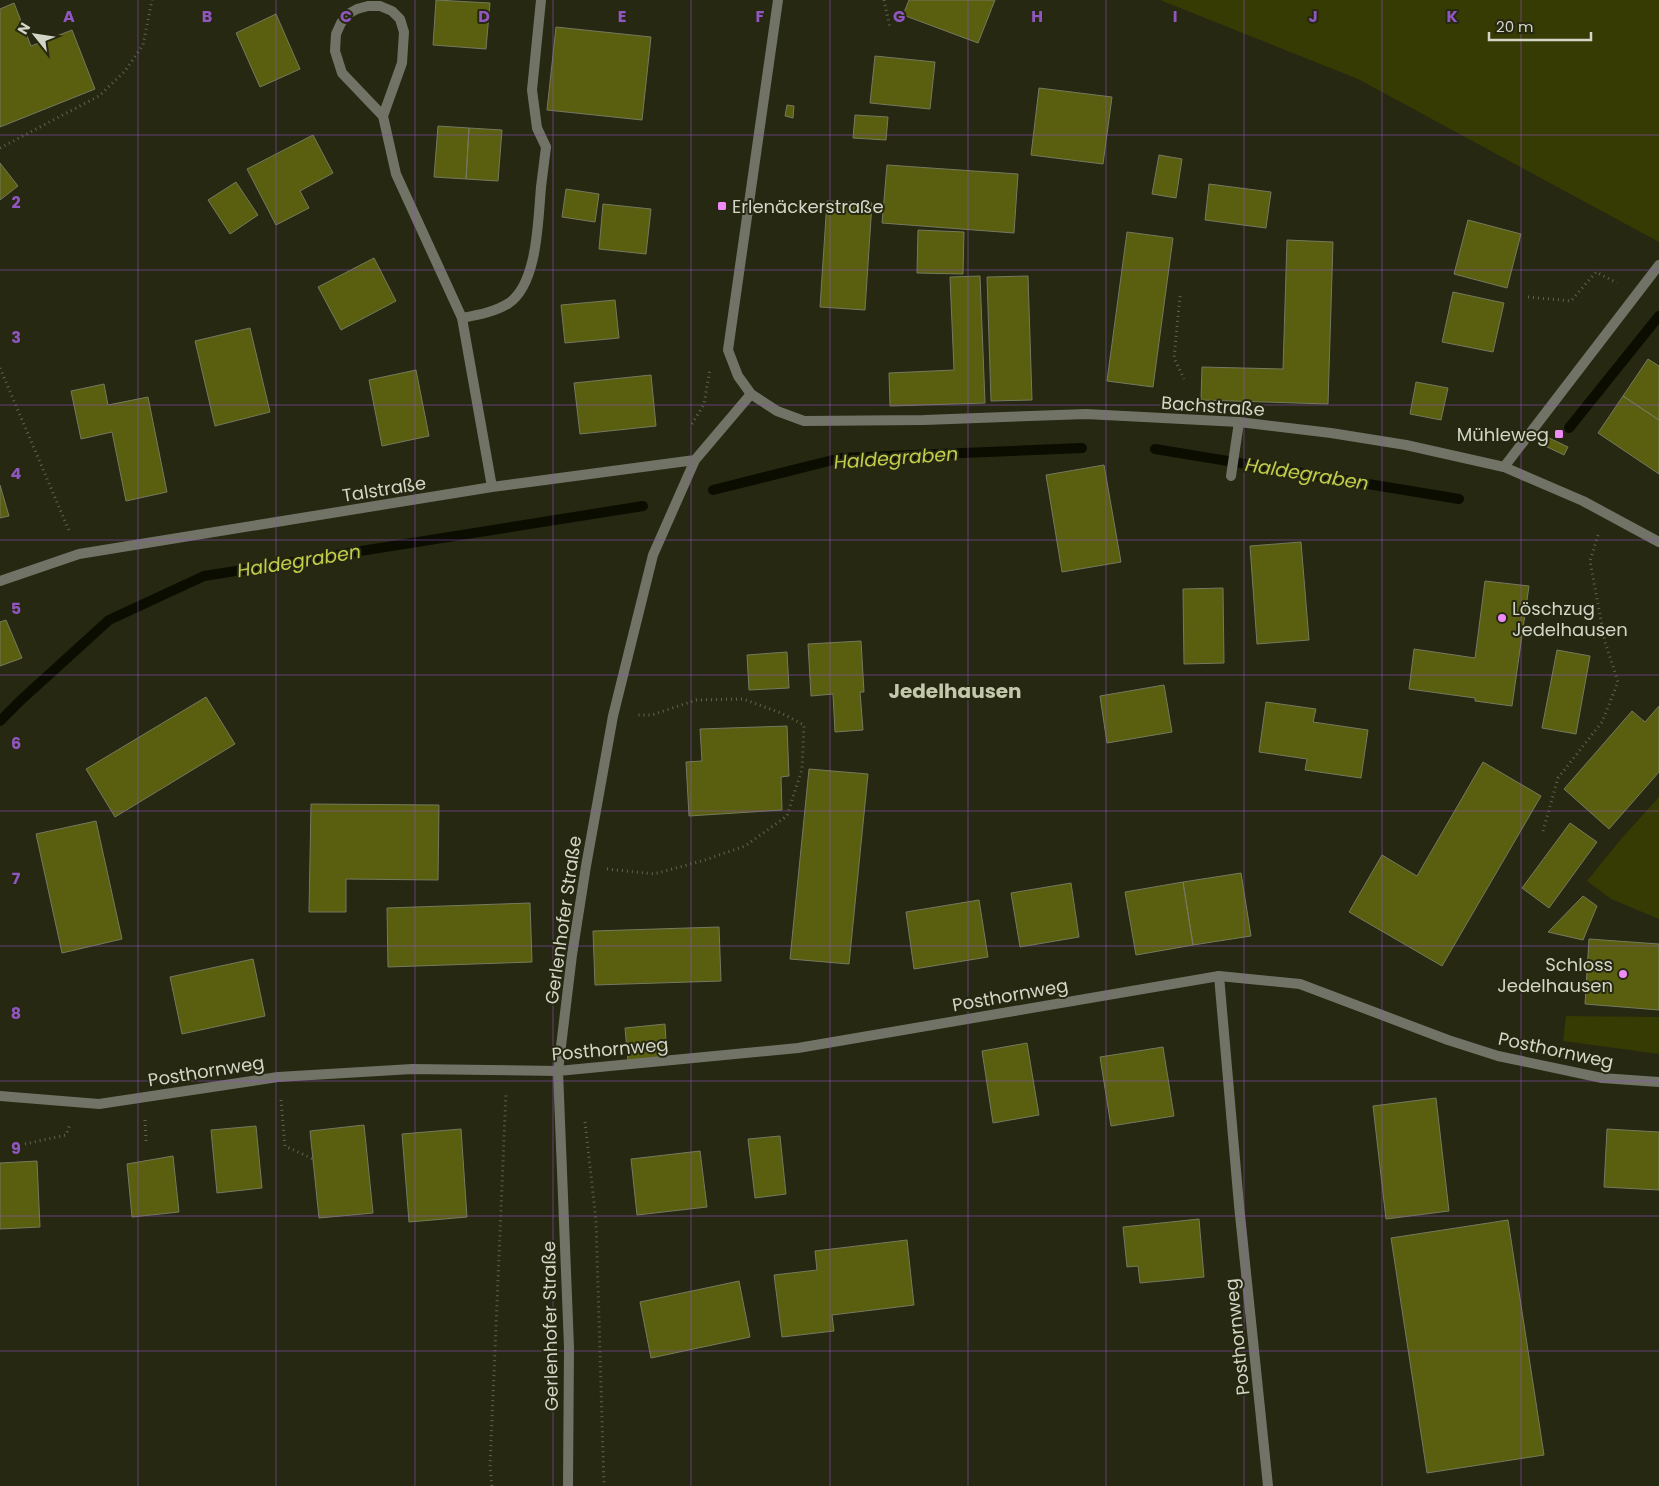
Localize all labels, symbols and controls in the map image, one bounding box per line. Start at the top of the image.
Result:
text: A [63,5,75,28]
text: B [202,5,212,28]
text: C [340,5,352,28]
text: D [478,5,490,28]
text: E [618,5,626,28]
text: F [756,5,765,28]
text: G [893,5,905,28]
text: H [1031,5,1043,28]
text: I [1173,5,1177,28]
text: J [1308,5,1318,28]
text: K [1446,5,1458,28]
north arrow [10,10,60,60]
scale bar [1489,10,1592,42]
text: 20 m [1496,16,1534,37]
text: N [12,19,35,38]
text: 2 [11,191,21,214]
place label: Erlenäckerstraße [732,194,884,219]
marker: Erlenäckerstraße [716,200,728,212]
text: 3 [11,326,21,349]
street label: Bachstraße [1160,390,1266,422]
place label: Mühleweg [1457,422,1549,447]
marker: Mühleweg [1553,428,1565,440]
water label: Haldegraben [833,440,959,476]
water label: Haldegraben [1243,451,1371,497]
text: 4 [11,462,22,485]
street label: Talstraße [340,470,428,508]
water label: Haldegraben [235,538,363,584]
place label: Löschzug Jedelhausen [1512,596,1628,642]
text: 5 [11,597,21,620]
marker: Löschzug Jedelhausen [1496,612,1508,624]
district label: Jedelhausen [888,677,1022,705]
text: 6 [11,732,21,755]
street label: Gerlenhofer Straße [539,834,587,1006]
text: 7 [12,867,21,890]
place label: Schloss Jedelhausen [1497,952,1613,998]
marker: Schloss Jedelhausen [1617,968,1629,980]
street label: Posthornweg [950,973,1070,1017]
text: 8 [11,1002,21,1025]
street label: Posthornweg [1496,1026,1616,1074]
street label: Posthornweg [551,1031,669,1067]
street label: Posthornweg [146,1049,266,1093]
text: 9 [11,1137,21,1160]
street label: Gerlenhofer Straße [536,1241,564,1411]
street label: Posthornweg [1218,1277,1256,1397]

